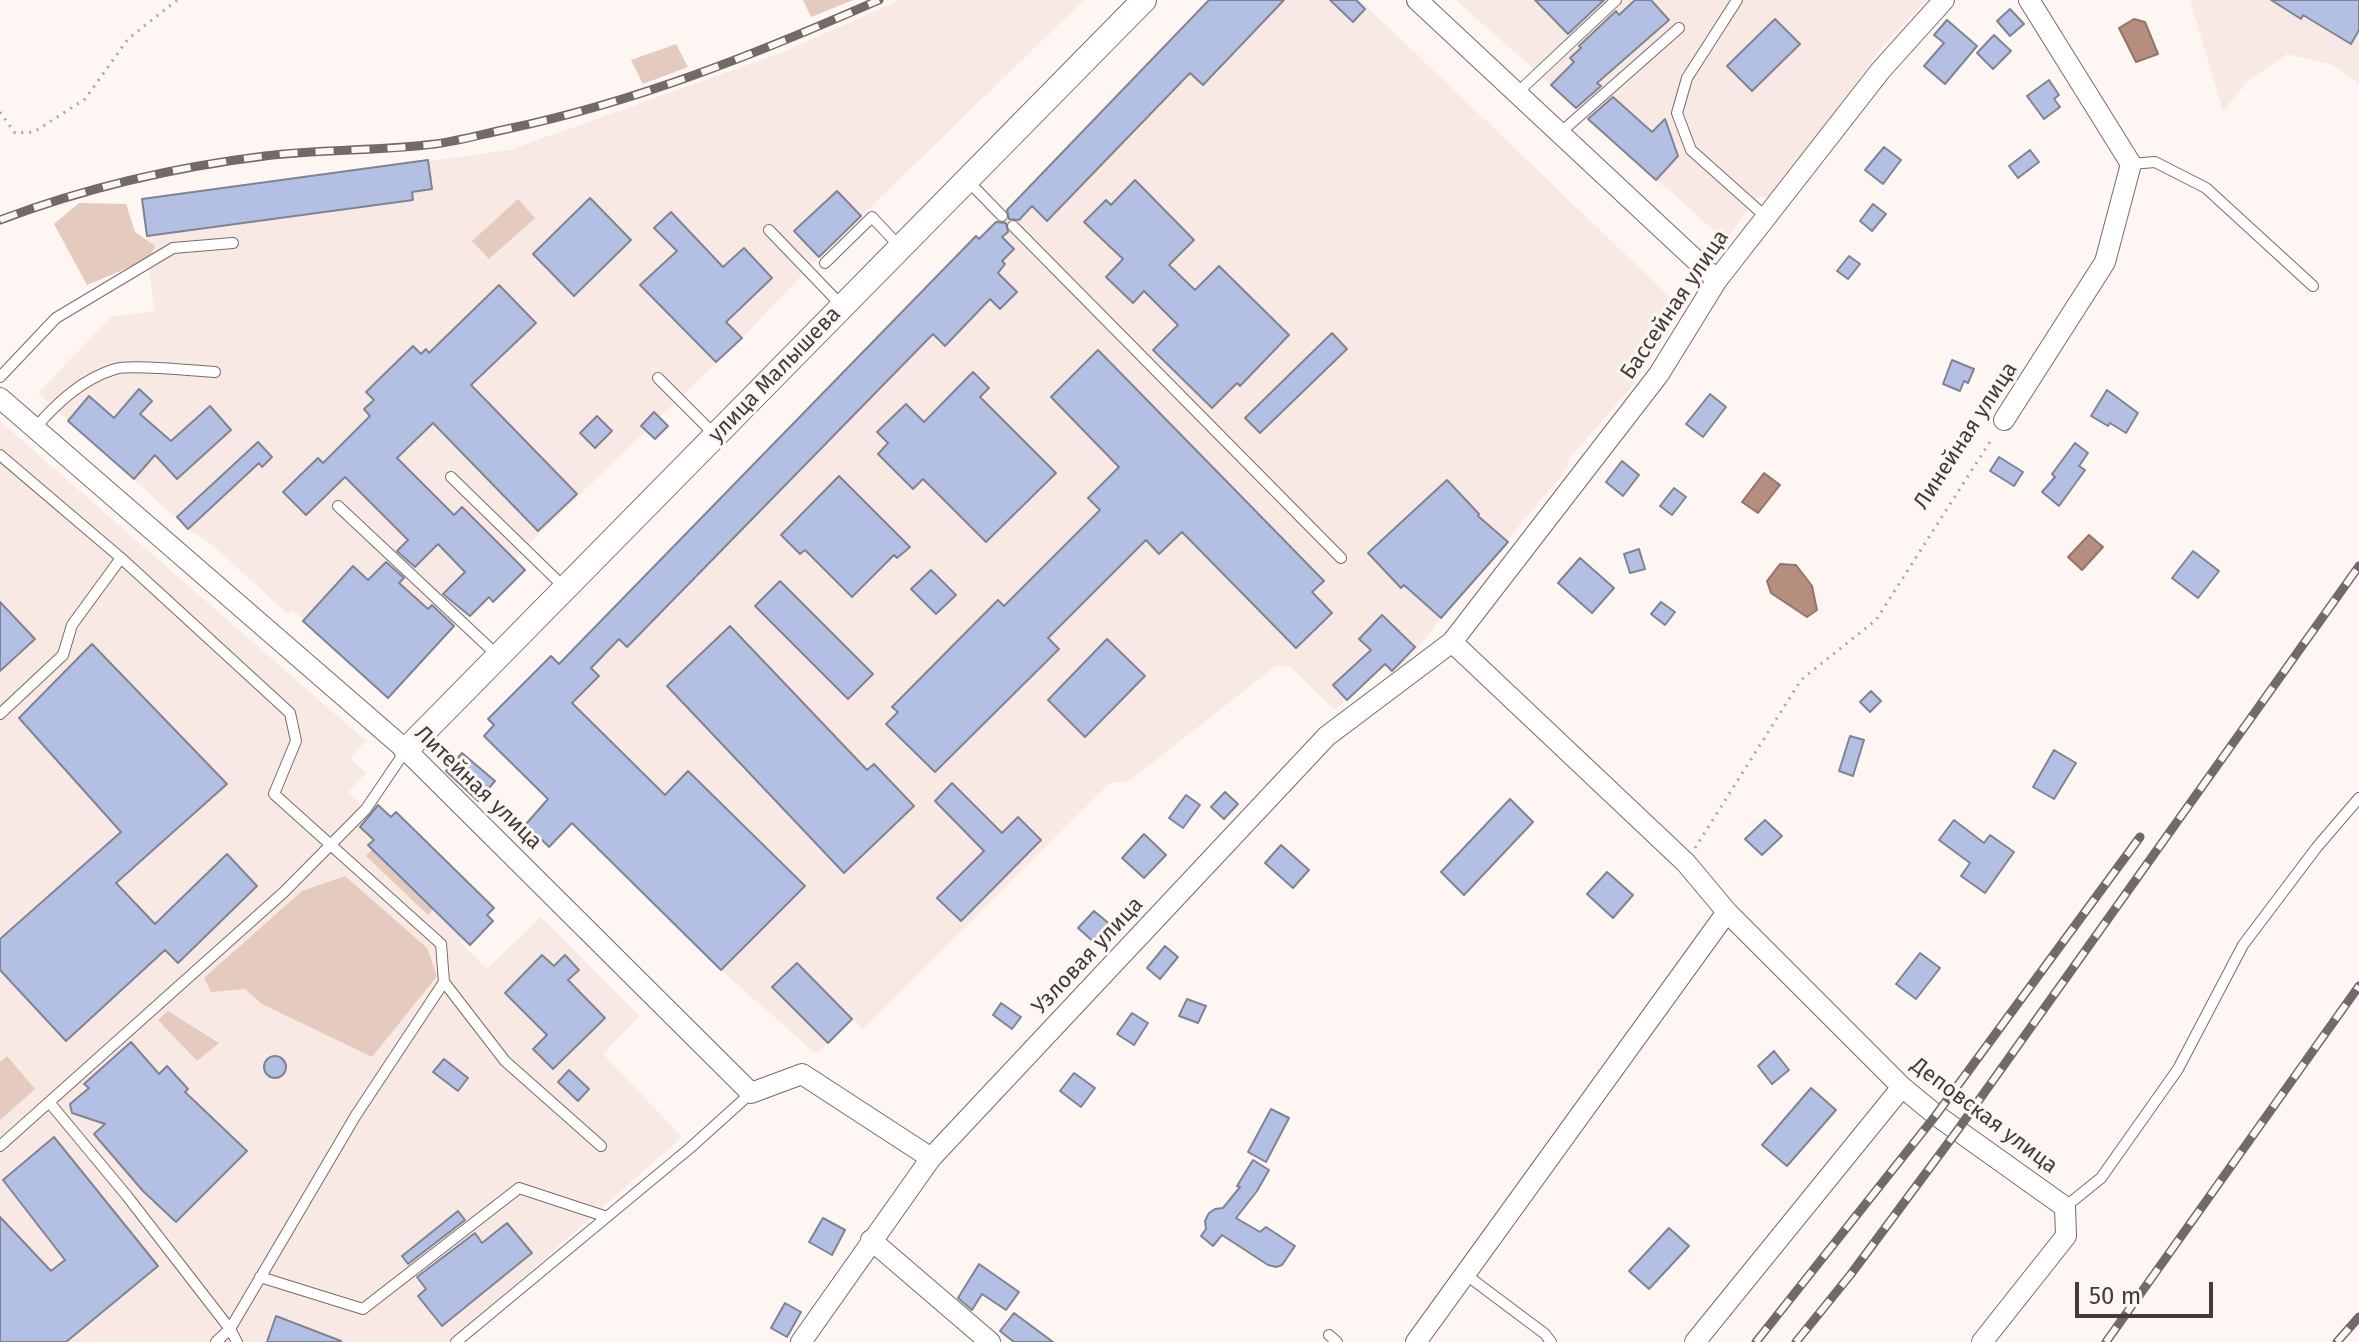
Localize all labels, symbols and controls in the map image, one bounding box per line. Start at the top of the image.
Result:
street label: Бассейная улица [1615,225,1735,385]
street label: улица Малышева [703,302,847,448]
street label: Линейная улица [1909,357,2023,515]
street label: Литейная улица [409,721,547,855]
street label: Узловая улица [1027,892,1149,1020]
street label: Деповская улица [1906,1052,2062,1180]
scale bar [2079,1266,2217,1316]
text: 50 m [2089,1282,2141,1310]

